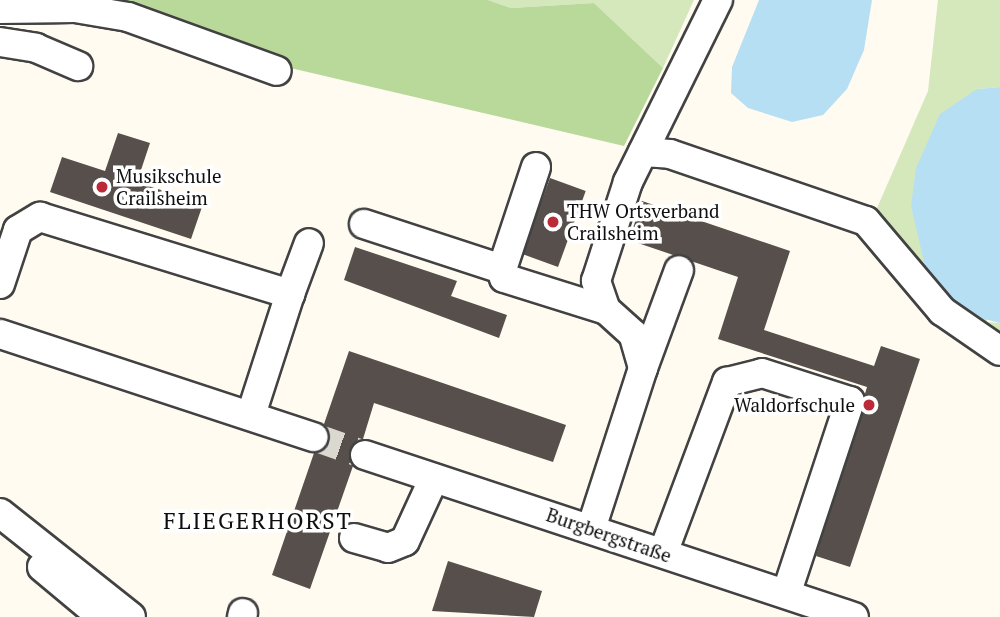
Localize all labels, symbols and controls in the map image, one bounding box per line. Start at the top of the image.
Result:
place label: Musikschule Crailsheim [116,165,222,209]
marker: Musikschule Crailsheim [94,179,110,195]
place label: THW Ortsverband Crailsheim [567,200,720,244]
marker: THW Ortsverband Crailsheim [545,214,561,230]
place label: Waldorfschule [734,394,855,416]
marker: Waldorfschule [861,397,877,413]
street label: Burgbergstraße [543,503,675,567]
district label: FLIEGERHORST [165,507,351,535]

